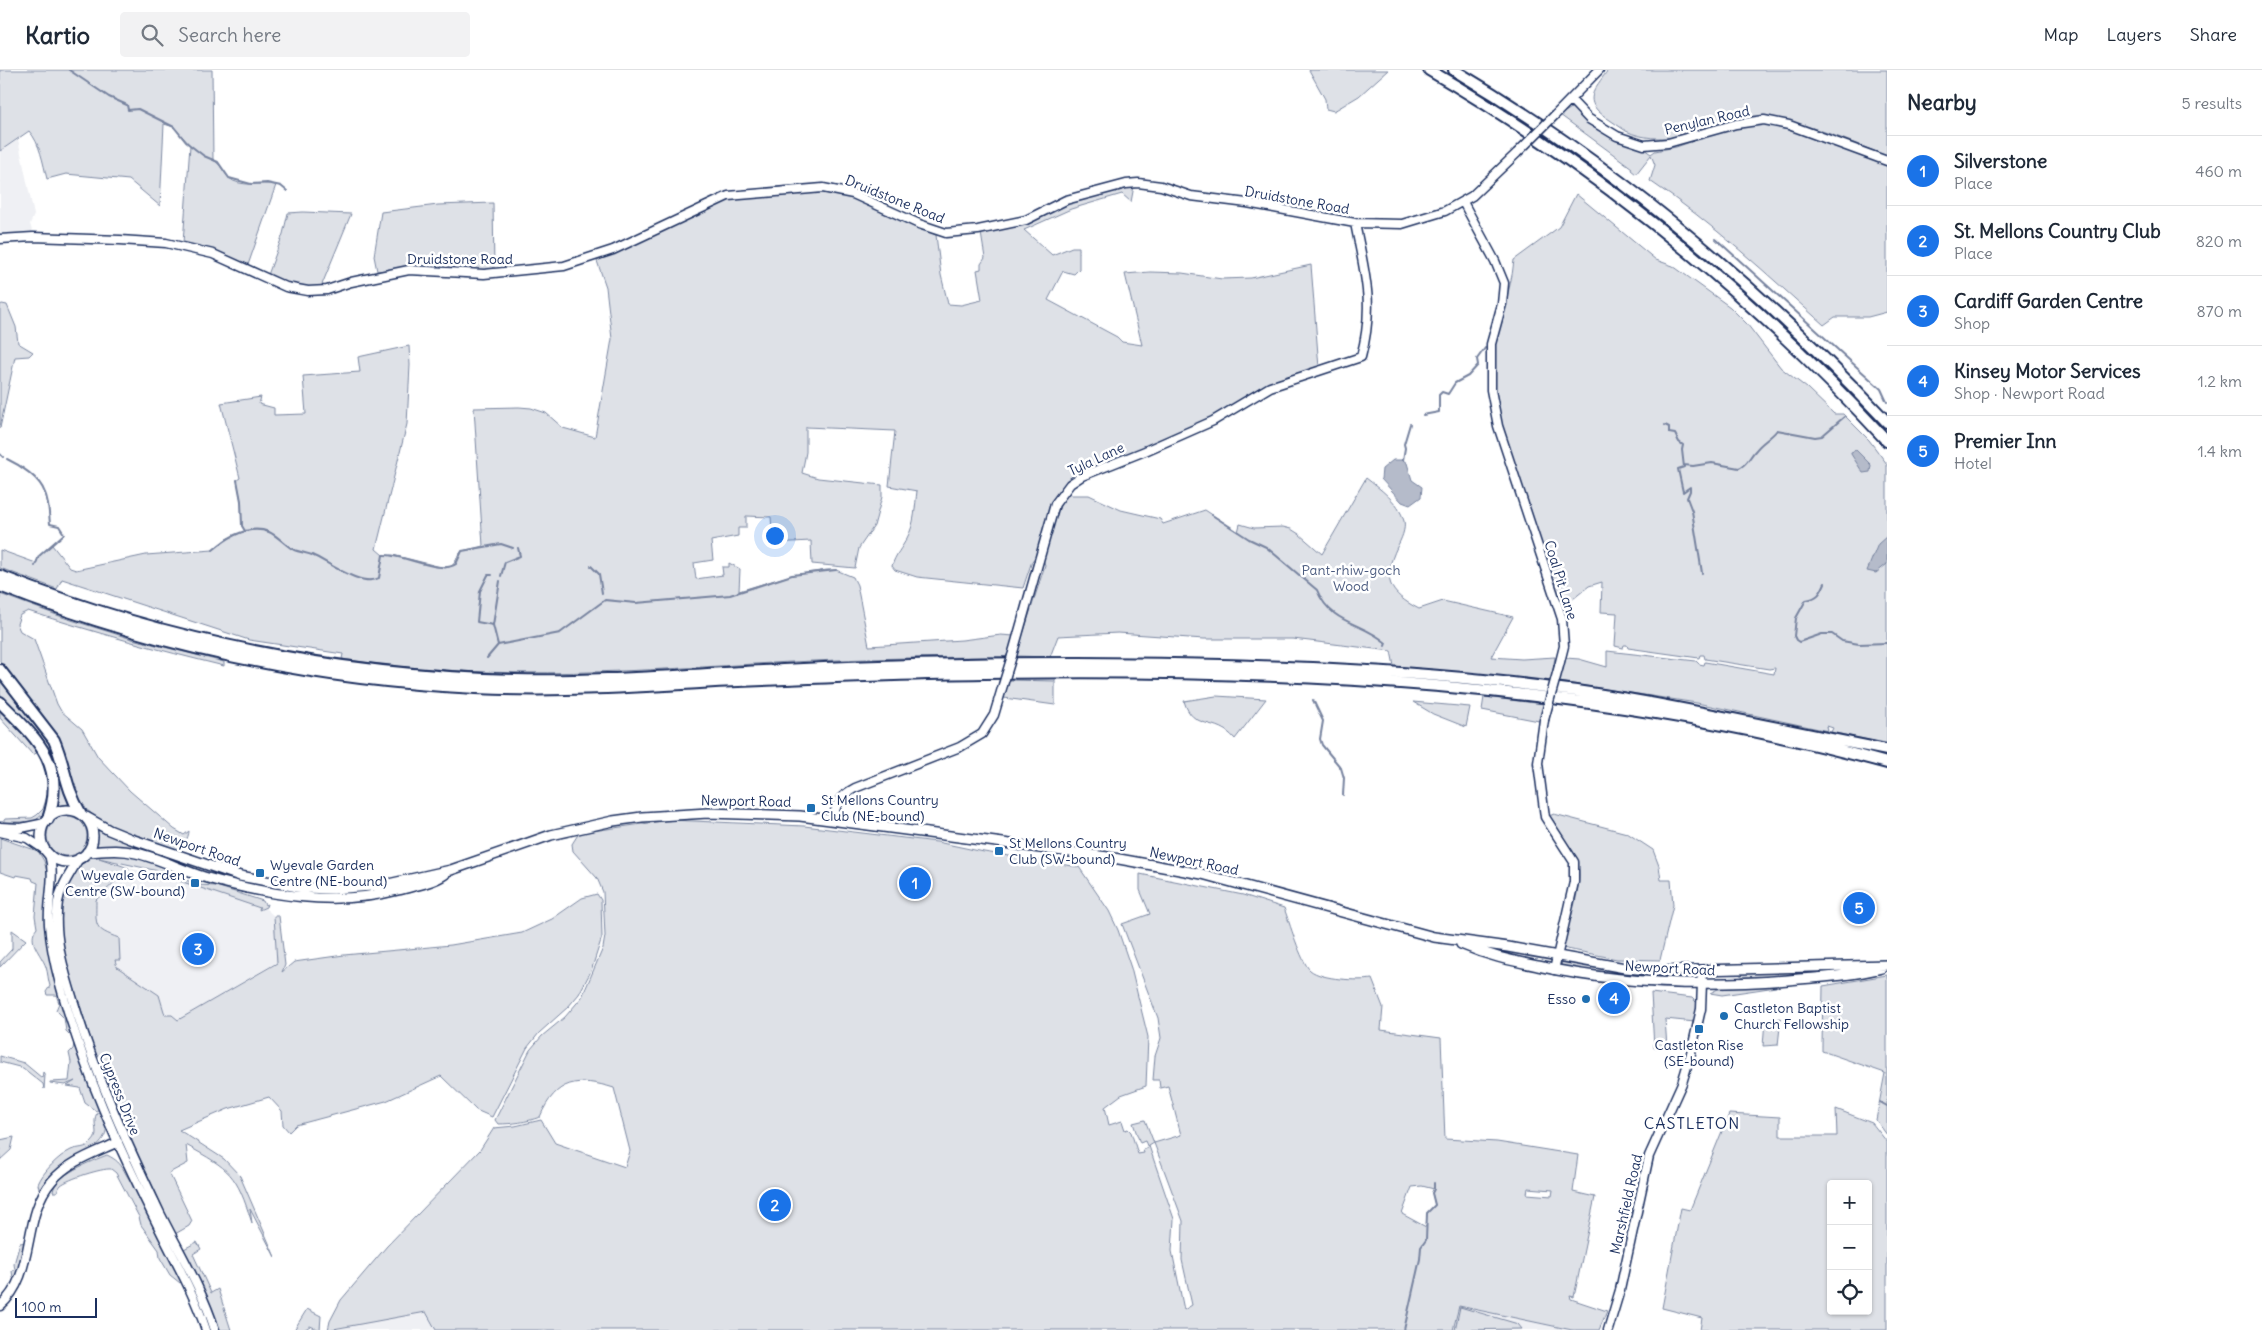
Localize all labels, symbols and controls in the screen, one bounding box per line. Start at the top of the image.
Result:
search box [120,12,470,57]
text: Kartio [25,20,90,50]
icon: search [138,21,166,49]
text: Search here [178,23,281,47]
text: Map [2043,23,2078,46]
text: Layers [2106,23,2162,46]
text: Share [2190,23,2237,46]
text: Nearby [1907,89,1977,116]
text: 5 results [2181,93,2242,113]
street label: Penylan Road [1663,101,1751,139]
text: Silverstone [1954,149,2047,173]
text: 1 [1920,161,1926,181]
text: 460 m [2195,161,2242,181]
street label: Druidstone Road [843,171,947,227]
text: Place [1954,173,1993,193]
street label: Druidstone Road [1243,182,1351,218]
text: St. Mellons Country Club [1954,219,2161,243]
text: 2 [1919,231,1927,251]
text: 820 m [2196,231,2242,251]
text: Place [1954,243,1993,263]
street label: Druidstone Road [407,250,513,268]
text: Cardiff Garden Centre [1954,289,2143,313]
text: 3 [1918,301,1928,321]
text: 870 m [2197,301,2242,321]
text: Shop [1954,313,1990,333]
text: Kinsey Motor Services [1954,359,2141,383]
text: 4 [1918,371,1928,391]
text: 1.2 km [2198,371,2242,391]
text: Shop · Newport Road [1954,383,2105,403]
text: Premier Inn [1954,429,2056,453]
street label: Tyla Lane [1065,438,1127,480]
text: 5 [1918,441,1928,461]
text: 1.4 km [2197,441,2242,461]
text: Hotel [1954,453,1992,473]
your location [762,523,788,549]
street label: Coal Pit Lane [1540,538,1582,622]
park label: Pant-rhiw-goch Wood [1302,561,1401,595]
street label: Newport Road [701,791,791,811]
place label: St Mellons Country Club (NE-bound) [821,791,939,825]
marker: St Mellons Country Club (NE-bound) [805,802,817,814]
street label: Newport Road [151,824,243,870]
place label: St Mellons Country Club (SW-bound) [1009,834,1127,868]
street label: Newport Road [1148,843,1240,879]
marker: St Mellons Country Club (SW-bound) [993,845,1005,857]
place label: Wyevale Garden Centre (NE-bound) [270,856,387,890]
pin: 1 [899,864,931,902]
place label: Wyevale Garden Centre (SW-bound) [65,866,185,900]
marker: Wyevale Garden Centre (NE-bound) [254,867,266,879]
marker: Wyevale Garden Centre (SW-bound) [189,877,201,889]
pin: 5 [1843,889,1875,927]
pin: 3 [182,930,214,968]
street label: Newport Road [1624,957,1716,979]
pin: 4 [1598,979,1630,1017]
place label: Esso [1547,990,1576,1008]
marker: Esso [1580,993,1592,1005]
place label: Castleton Baptist Church Fellowship [1734,999,1849,1033]
marker: Castleton Baptist Church Fellowship [1718,1010,1730,1022]
marker: Castleton Rise (SE-bound) [1693,1023,1705,1035]
place label: Castleton Rise (SE-bound) [1655,1036,1743,1070]
street label: Cypress Drive [95,1050,145,1138]
district label: CASTLETON [1644,1113,1740,1133]
street label: Marshfield Road [1606,1152,1646,1256]
map controls [1827,1180,1872,1315]
button: + [1827,1180,1872,1225]
pin: 2 [759,1186,791,1224]
button: − [1827,1225,1872,1270]
button: locate [1827,1270,1872,1315]
scale bar [15,1295,98,1318]
text: 100 m [22,1298,62,1316]

